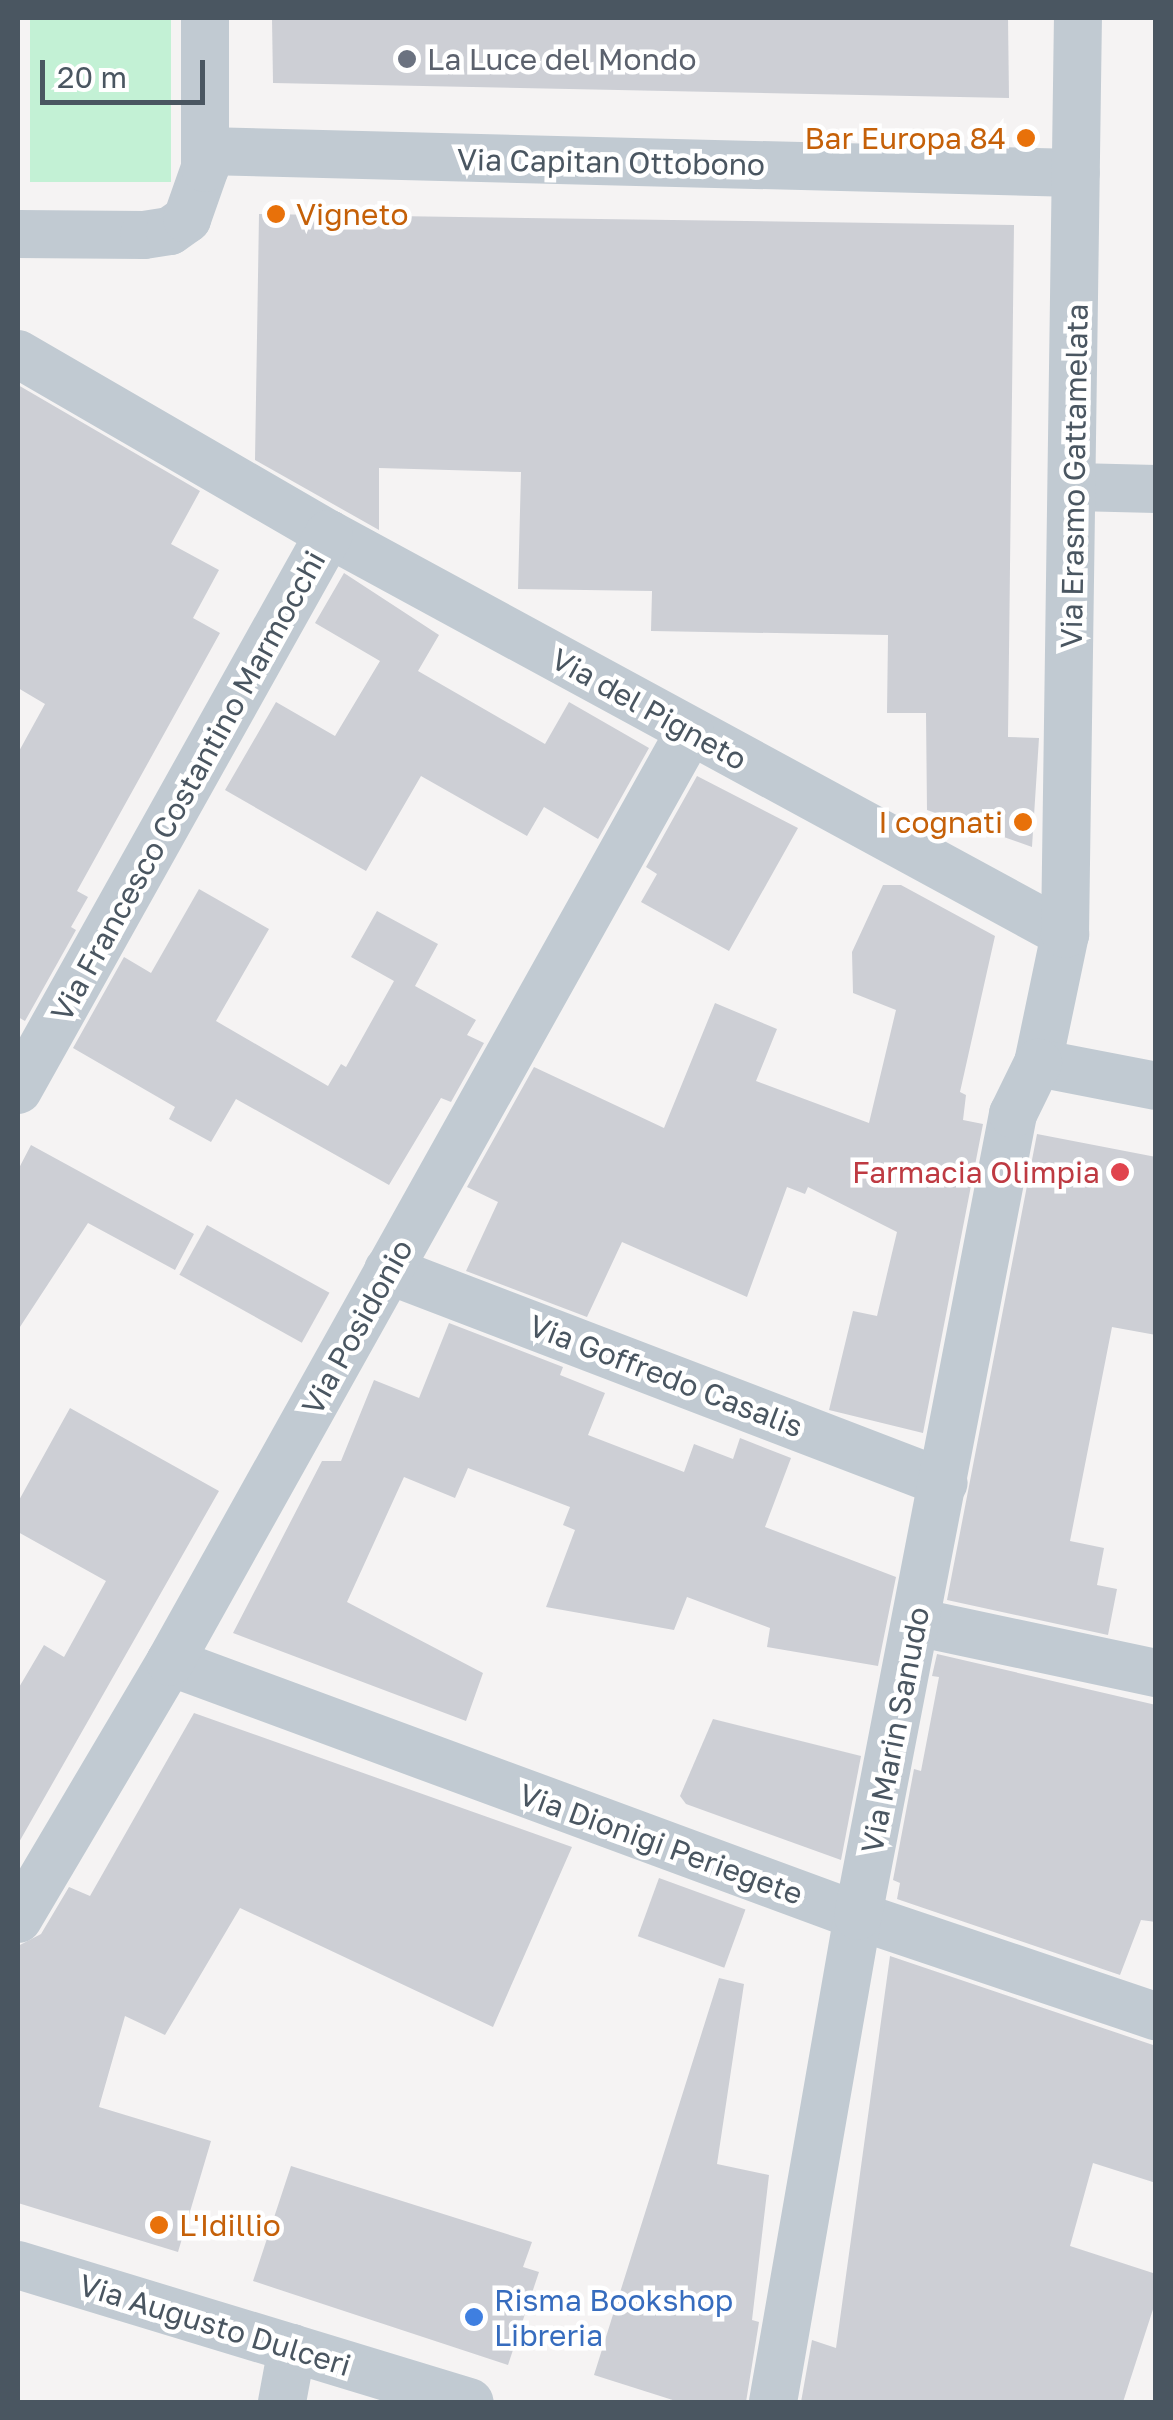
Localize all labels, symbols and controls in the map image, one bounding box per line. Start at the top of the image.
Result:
scale bar [45,40,210,102]
place label: La Luce del Mondo [427,41,696,77]
marker: La Luce del Mondo [396,48,418,70]
text: 20 m [57,59,127,95]
place label: Bar Europa 84 [804,120,1006,156]
marker: Bar Europa 84 [1015,127,1037,149]
street label: Via Capitan Ottobono [457,141,765,183]
place label: Vigneto [296,196,408,232]
marker: Vigneto [265,203,287,225]
street label: Via Erasmo Gattamelata [1053,303,1095,649]
street label: Via Francesco Costantino Marmocchi [43,544,333,1028]
street label: Via del Pigneto [545,641,753,777]
place label: I cognati [878,804,1003,840]
marker: I cognati [1012,811,1034,833]
place label: Farmacia Olimpia [852,1154,1100,1190]
marker: Farmacia Olimpia [1109,1161,1131,1183]
street label: Via Posidonio [294,1233,420,1421]
street label: Via Goffredo Casalis [524,1307,808,1445]
street label: Via Marin Sanudo [853,1604,937,1856]
street label: Via Dionigi Periegete [514,1776,808,1912]
place label: L'Idillio [179,2207,281,2243]
marker: L'Idillio [148,2214,170,2236]
street label: Via Augusto Dulceri [75,2267,355,2383]
place label: Risma Bookshop Libreria [494,2282,733,2352]
marker: Risma Bookshop Libreria [463,2306,485,2328]

